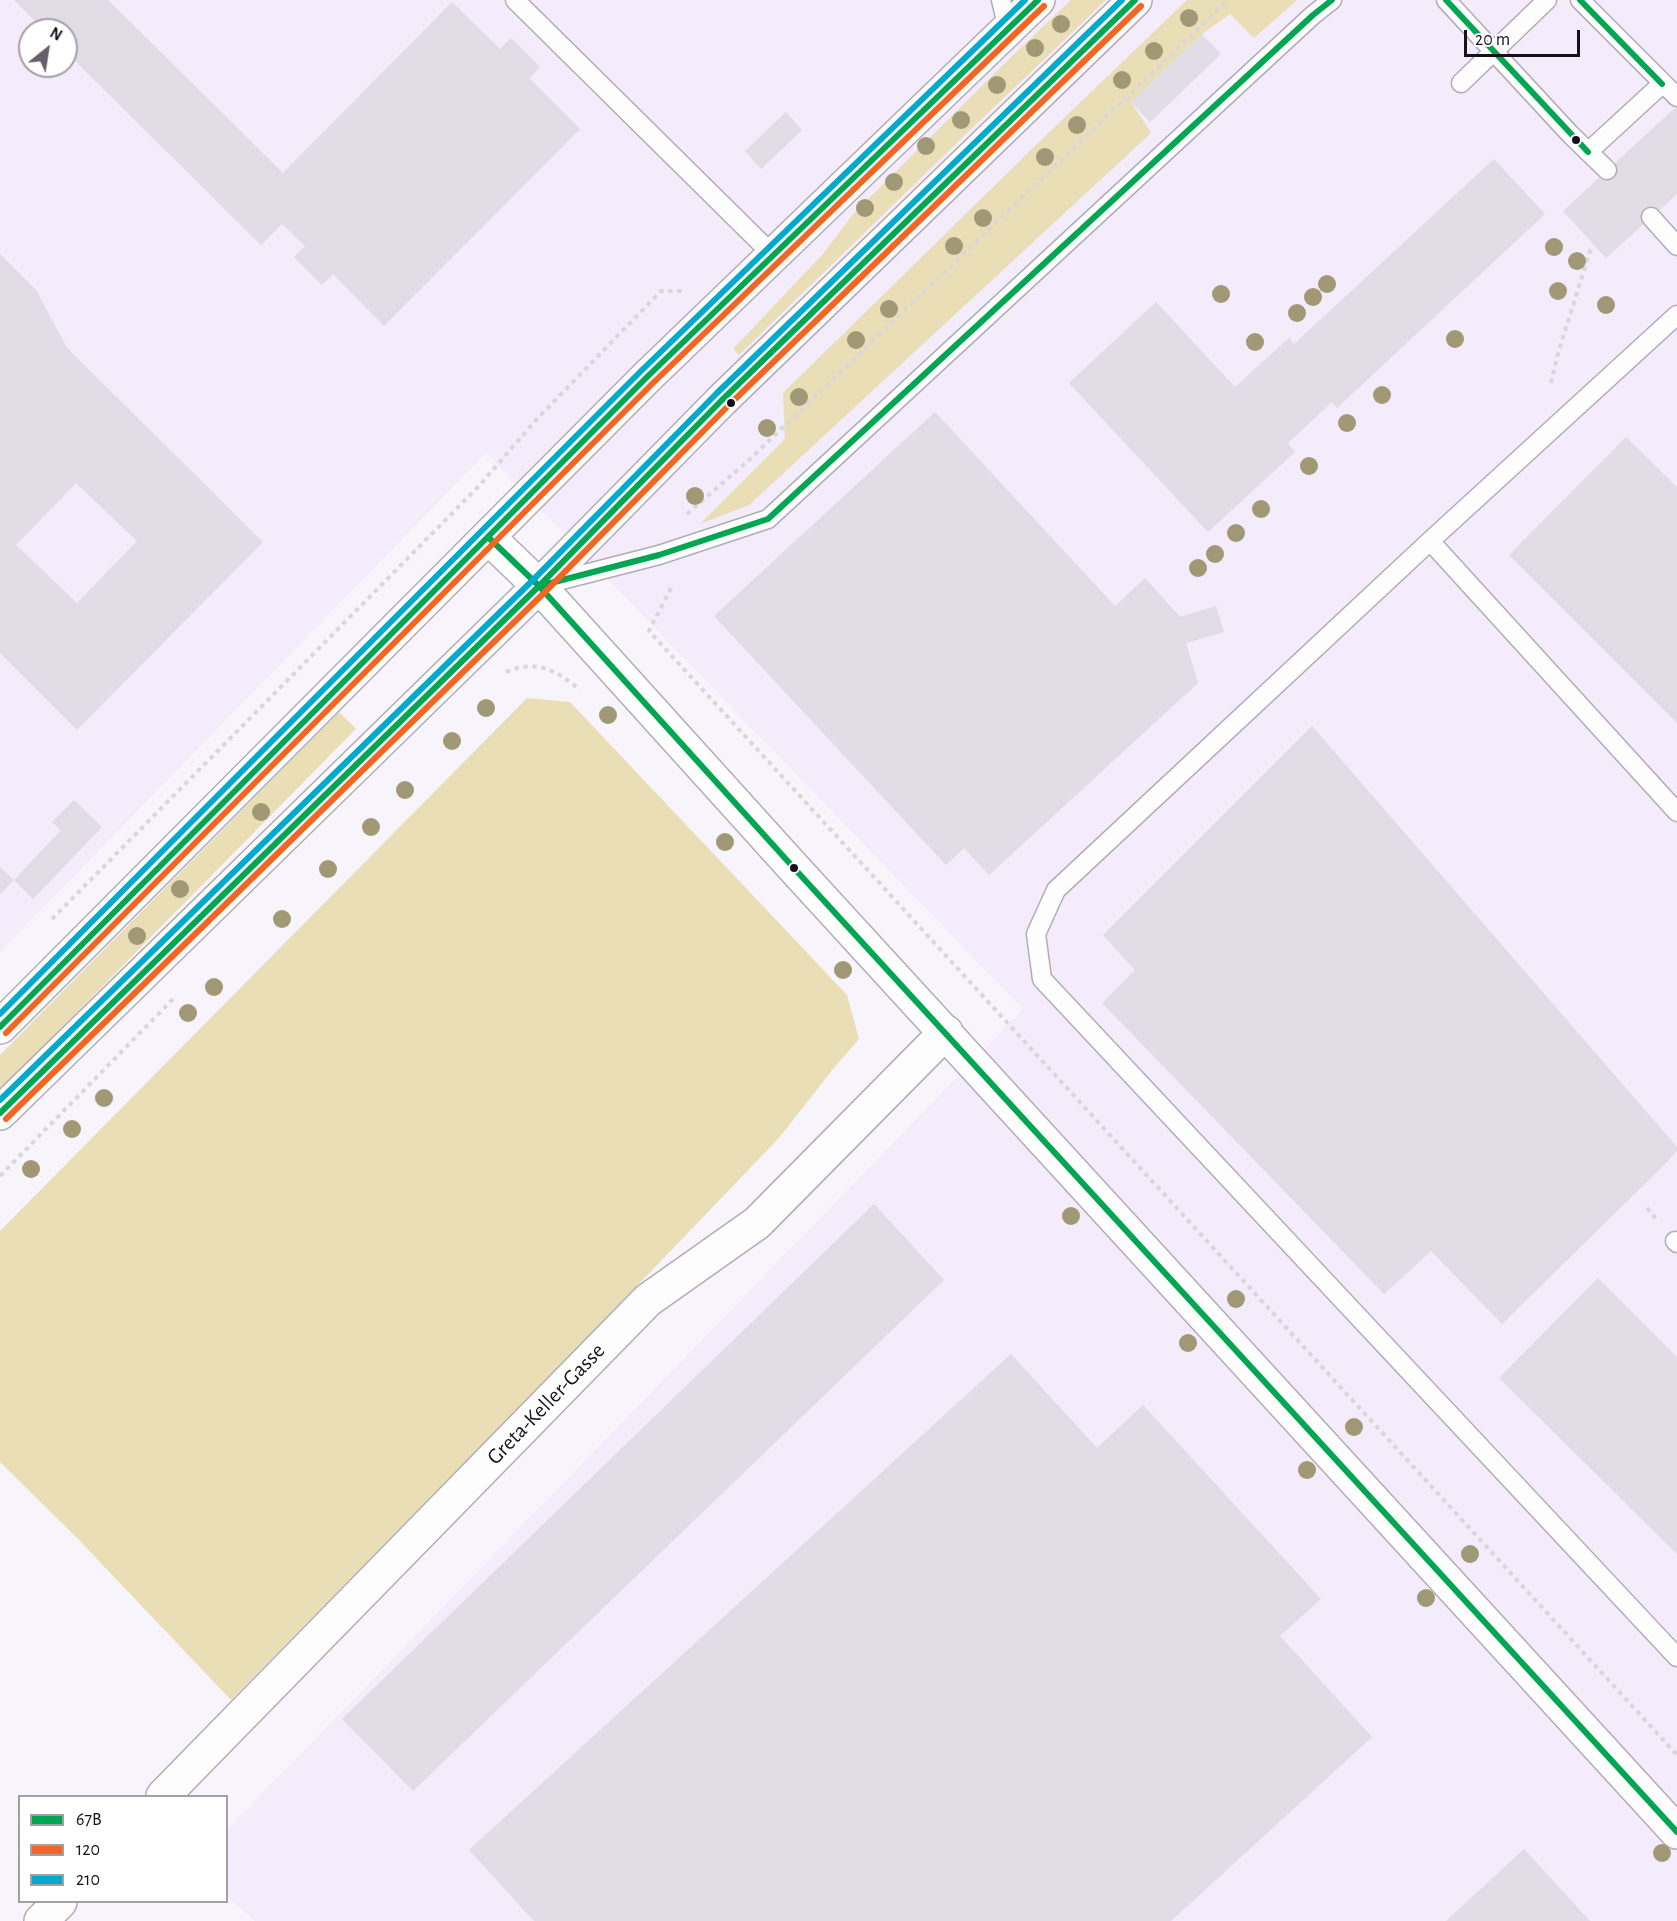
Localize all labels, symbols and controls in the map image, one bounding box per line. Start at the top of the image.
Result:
north arrow [18,18,78,78]
scale bar [1467,18,1582,56]
text: N [47,24,65,44]
text: 20 m [1475,31,1510,49]
unlabelled marker [1570,134,1582,146]
unlabelled marker [725,397,737,409]
unlabelled marker [788,862,800,874]
street label: Greta-Keller-Gasse [481,1338,611,1470]
legend [18,1795,228,1903]
text: 67B [76,1811,102,1829]
text: 120 [76,1841,100,1859]
text: 210 [76,1871,100,1889]

